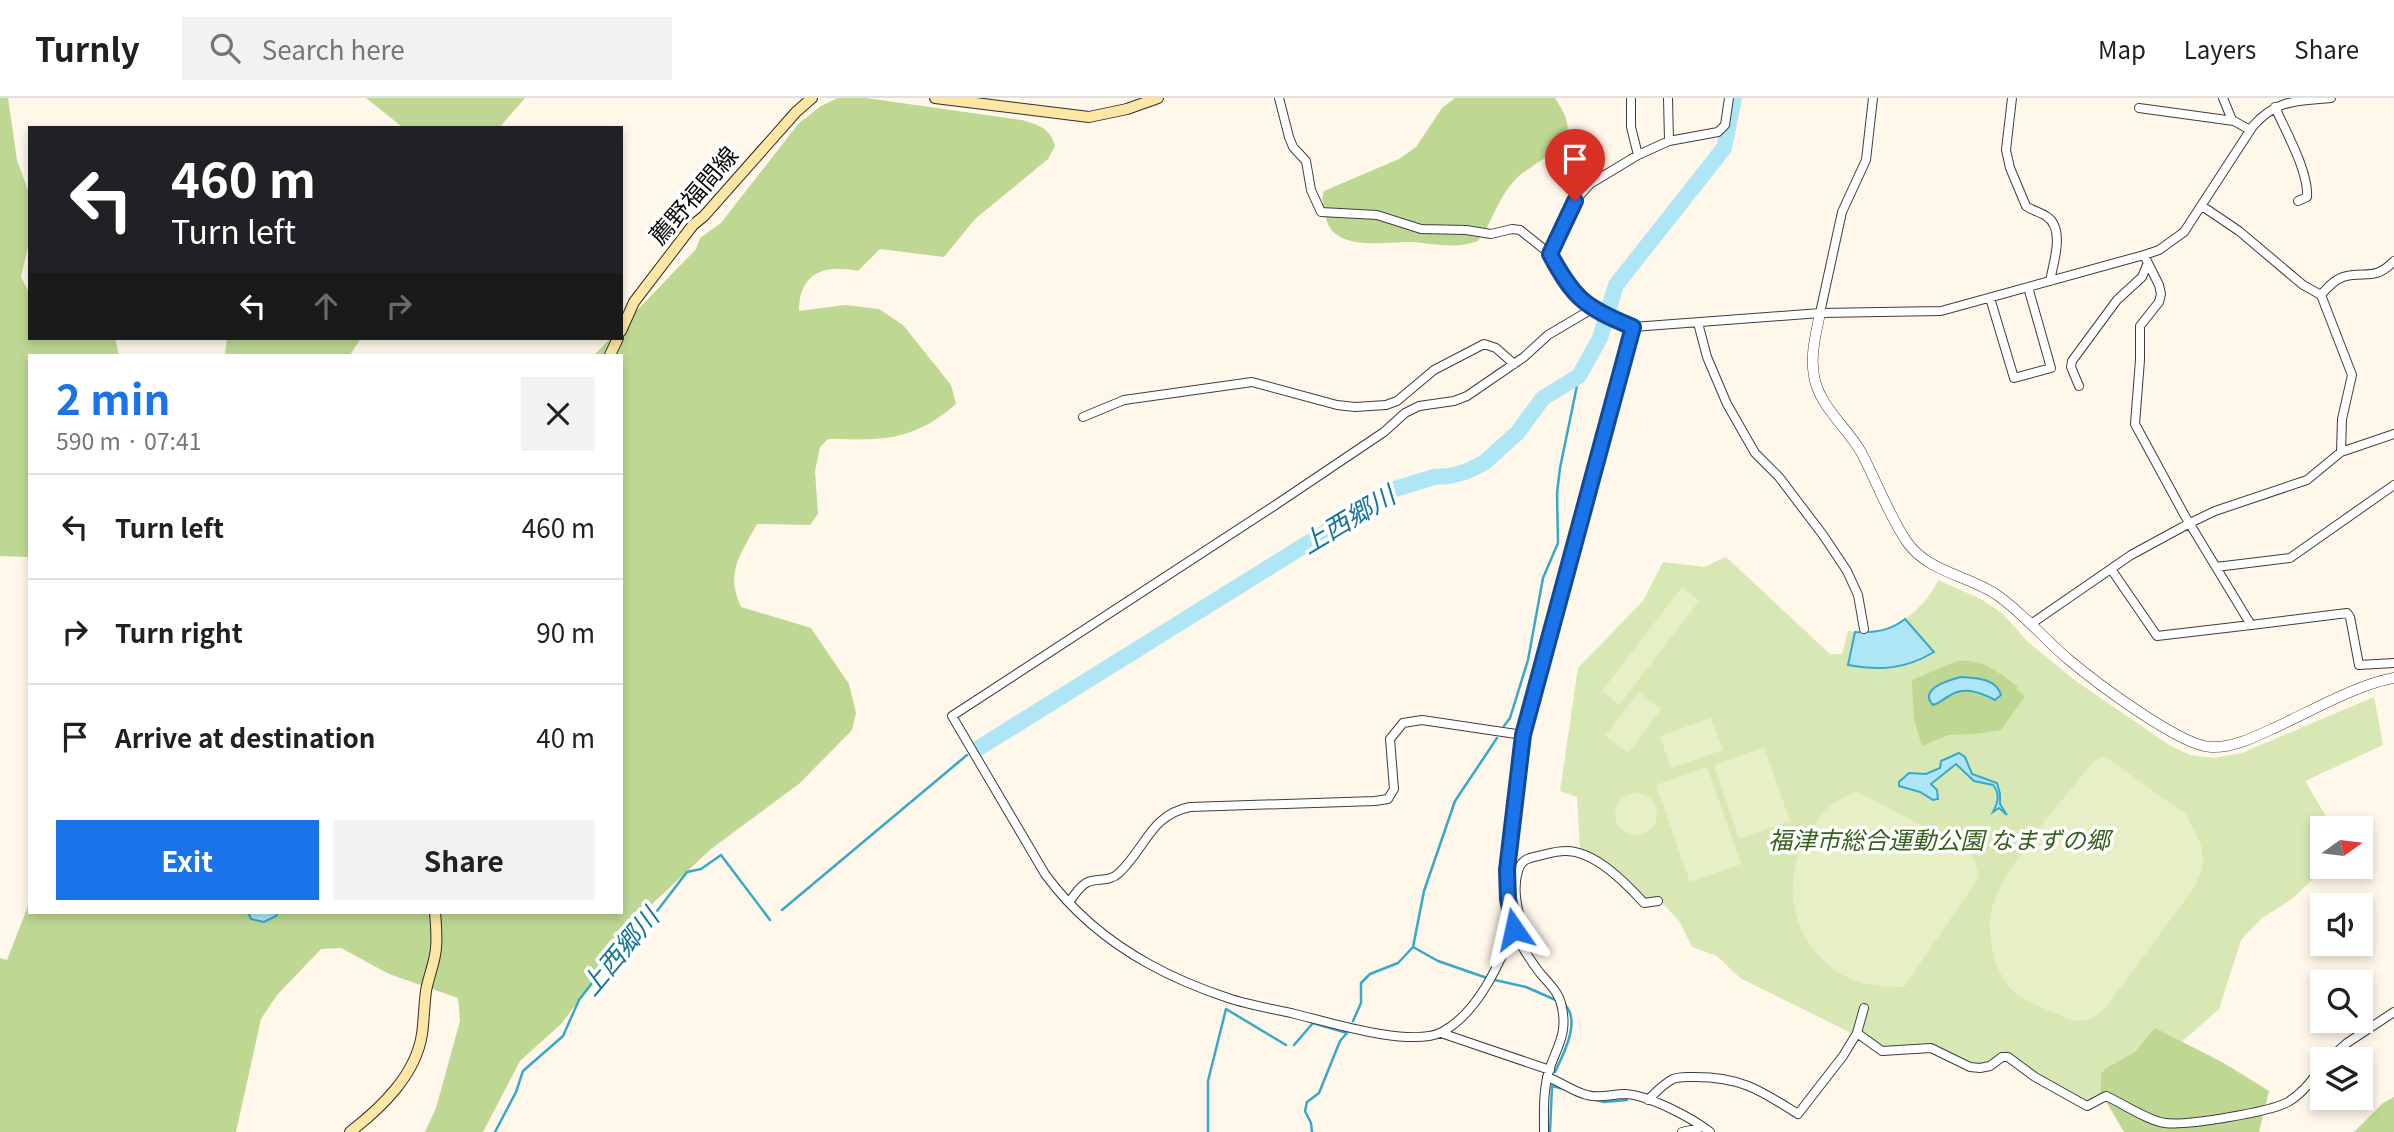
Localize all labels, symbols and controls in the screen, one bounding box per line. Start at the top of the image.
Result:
search box [182,17,672,80]
text: Turnly [35,24,140,72]
icon: search [206,29,244,67]
text: Search here [262,30,405,67]
text: Map [2098,31,2146,66]
text: Layers [2184,31,2256,66]
text: Share [2294,31,2359,66]
pin [1545,129,1605,201]
street label: 薦野福間線 [640,138,745,251]
icon: arrive [1556,140,1594,178]
text: 460 m [171,141,316,212]
icon: left [56,154,147,245]
text: Turn left [171,207,296,253]
icon: left [234,287,272,325]
icon: ahead [307,287,345,325]
icon: right [380,287,418,325]
text: 2 min [56,366,171,427]
button: close [521,377,595,451]
text: 590 m · 07:41 [56,423,201,457]
water label: 上西郷川 [1293,474,1403,561]
icon: left [56,508,94,546]
text: Turn left [115,508,224,545]
text: 460 m [522,508,595,545]
icon: right [56,613,94,651]
text: Turn right [115,613,243,650]
text: 90 m [536,613,595,650]
icon: arrive [56,718,94,756]
text: Arrive at destination [115,718,376,755]
text: 40 m [536,718,595,755]
north arrow [2310,816,2373,878]
map controls [2310,816,2373,1110]
button: Exit [56,820,319,900]
button: Share [333,820,595,900]
park label: 福津市総合運動公園 なまずの郷 [1768,821,2114,856]
position arrow [1477,892,1551,966]
button: sound [2310,893,2373,956]
water label: 上西郷川 [570,896,668,1002]
button: search [2310,970,2373,1033]
button: layers [2310,1047,2373,1110]

